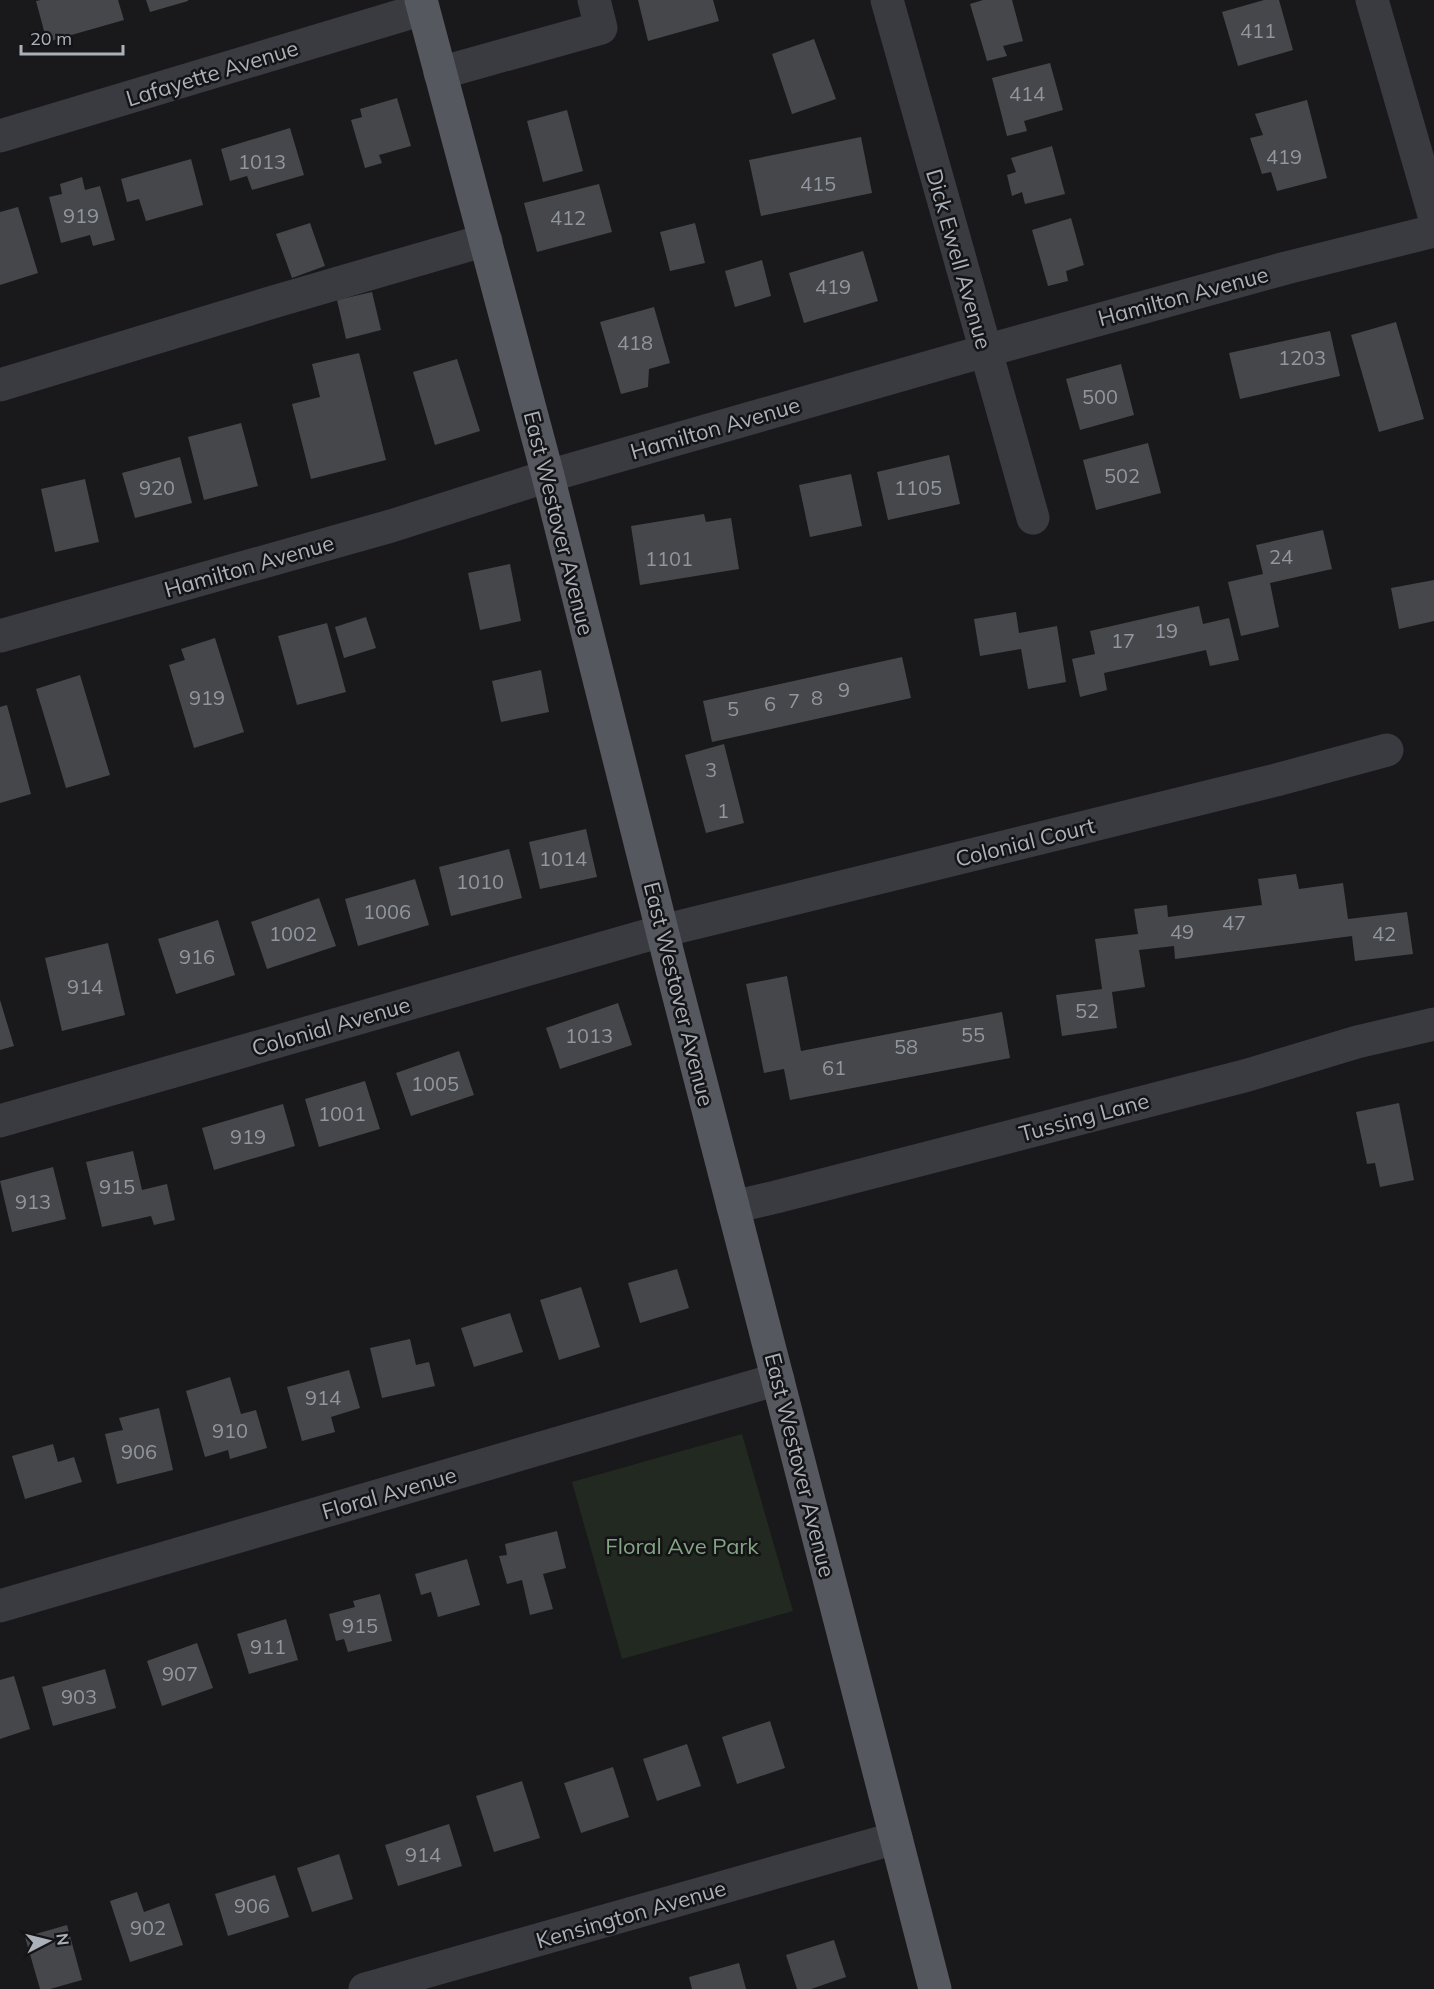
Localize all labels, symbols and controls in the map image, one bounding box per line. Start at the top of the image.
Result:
scale bar [21,18,123,56]
house number: 411 [1240,18,1276,43]
text: 20 m [30,27,72,50]
street label: Lafayette Avenue [123,34,301,112]
house number: 414 [1009,81,1045,106]
house number: 419 [1266,144,1302,169]
house number: 1013 [238,149,286,174]
street label: Dick Ewell Avenue [920,166,998,352]
house number: 415 [800,171,836,196]
house number: 919 [63,203,99,228]
house number: 412 [550,205,586,230]
street label: Hamilton Avenue [1095,260,1271,332]
house number: 419 [815,274,851,299]
house number: 418 [617,330,653,355]
house number: 1203 [1278,345,1326,370]
house number: 500 [1082,384,1118,409]
street label: Hamilton Avenue [627,390,803,466]
street label: East Westover Avenue [518,408,600,638]
house number: 502 [1104,463,1140,488]
house number: 920 [139,475,175,500]
house number: 1105 [894,475,942,500]
street label: Hamilton Avenue [161,528,337,604]
house number: 24 [1269,544,1293,569]
house number: 1101 [645,546,693,571]
house number: 19 [1154,618,1178,643]
house number: 17 [1111,628,1135,653]
house number: 9 [838,677,850,702]
house number: 919 [189,685,225,710]
house number: 8 [811,685,823,710]
house number: 7 [788,688,800,713]
house number: 6 [764,691,776,716]
house number: 5 [727,696,739,721]
house number: 3 [705,757,717,782]
house number: 1 [717,798,729,823]
street label: Colonial Court [952,811,1098,873]
house number: 1014 [539,846,587,871]
house number: 1010 [456,869,504,894]
street label: East Westover Avenue [638,879,720,1109]
house number: 1006 [363,899,411,924]
house number: 47 [1222,910,1246,935]
house number: 49 [1170,919,1194,944]
house number: 1002 [269,921,317,946]
house number: 42 [1372,921,1396,946]
house number: 916 [179,944,215,969]
house number: 914 [67,974,103,999]
street label: Colonial Avenue [249,990,413,1062]
house number: 52 [1075,998,1099,1023]
house number: 55 [961,1022,985,1047]
house number: 1013 [565,1023,613,1048]
house number: 58 [894,1034,918,1059]
house number: 61 [822,1055,846,1080]
house number: 1005 [411,1071,459,1096]
street label: Tussing Lane [1016,1086,1152,1148]
house number: 1001 [318,1101,366,1126]
house number: 919 [230,1124,266,1149]
house number: 915 [99,1174,135,1199]
house number: 913 [15,1189,51,1214]
street label: East Westover Avenue [759,1350,841,1580]
house number: 914 [305,1385,341,1410]
house number: 910 [212,1418,248,1443]
house number: 906 [121,1439,157,1464]
street label: Floral Avenue [318,1460,460,1526]
park label: Floral Ave Park [605,1532,759,1560]
house number: 915 [342,1613,378,1638]
house number: 911 [250,1634,286,1659]
house number: 907 [162,1661,198,1686]
house number: 903 [61,1684,97,1709]
house number: 914 [405,1842,441,1867]
street label: Kensington Avenue [533,1873,729,1955]
house number: 906 [234,1893,270,1918]
north arrow [18,1911,78,1971]
house number: 902 [130,1915,166,1940]
text: N [52,1932,74,1946]

